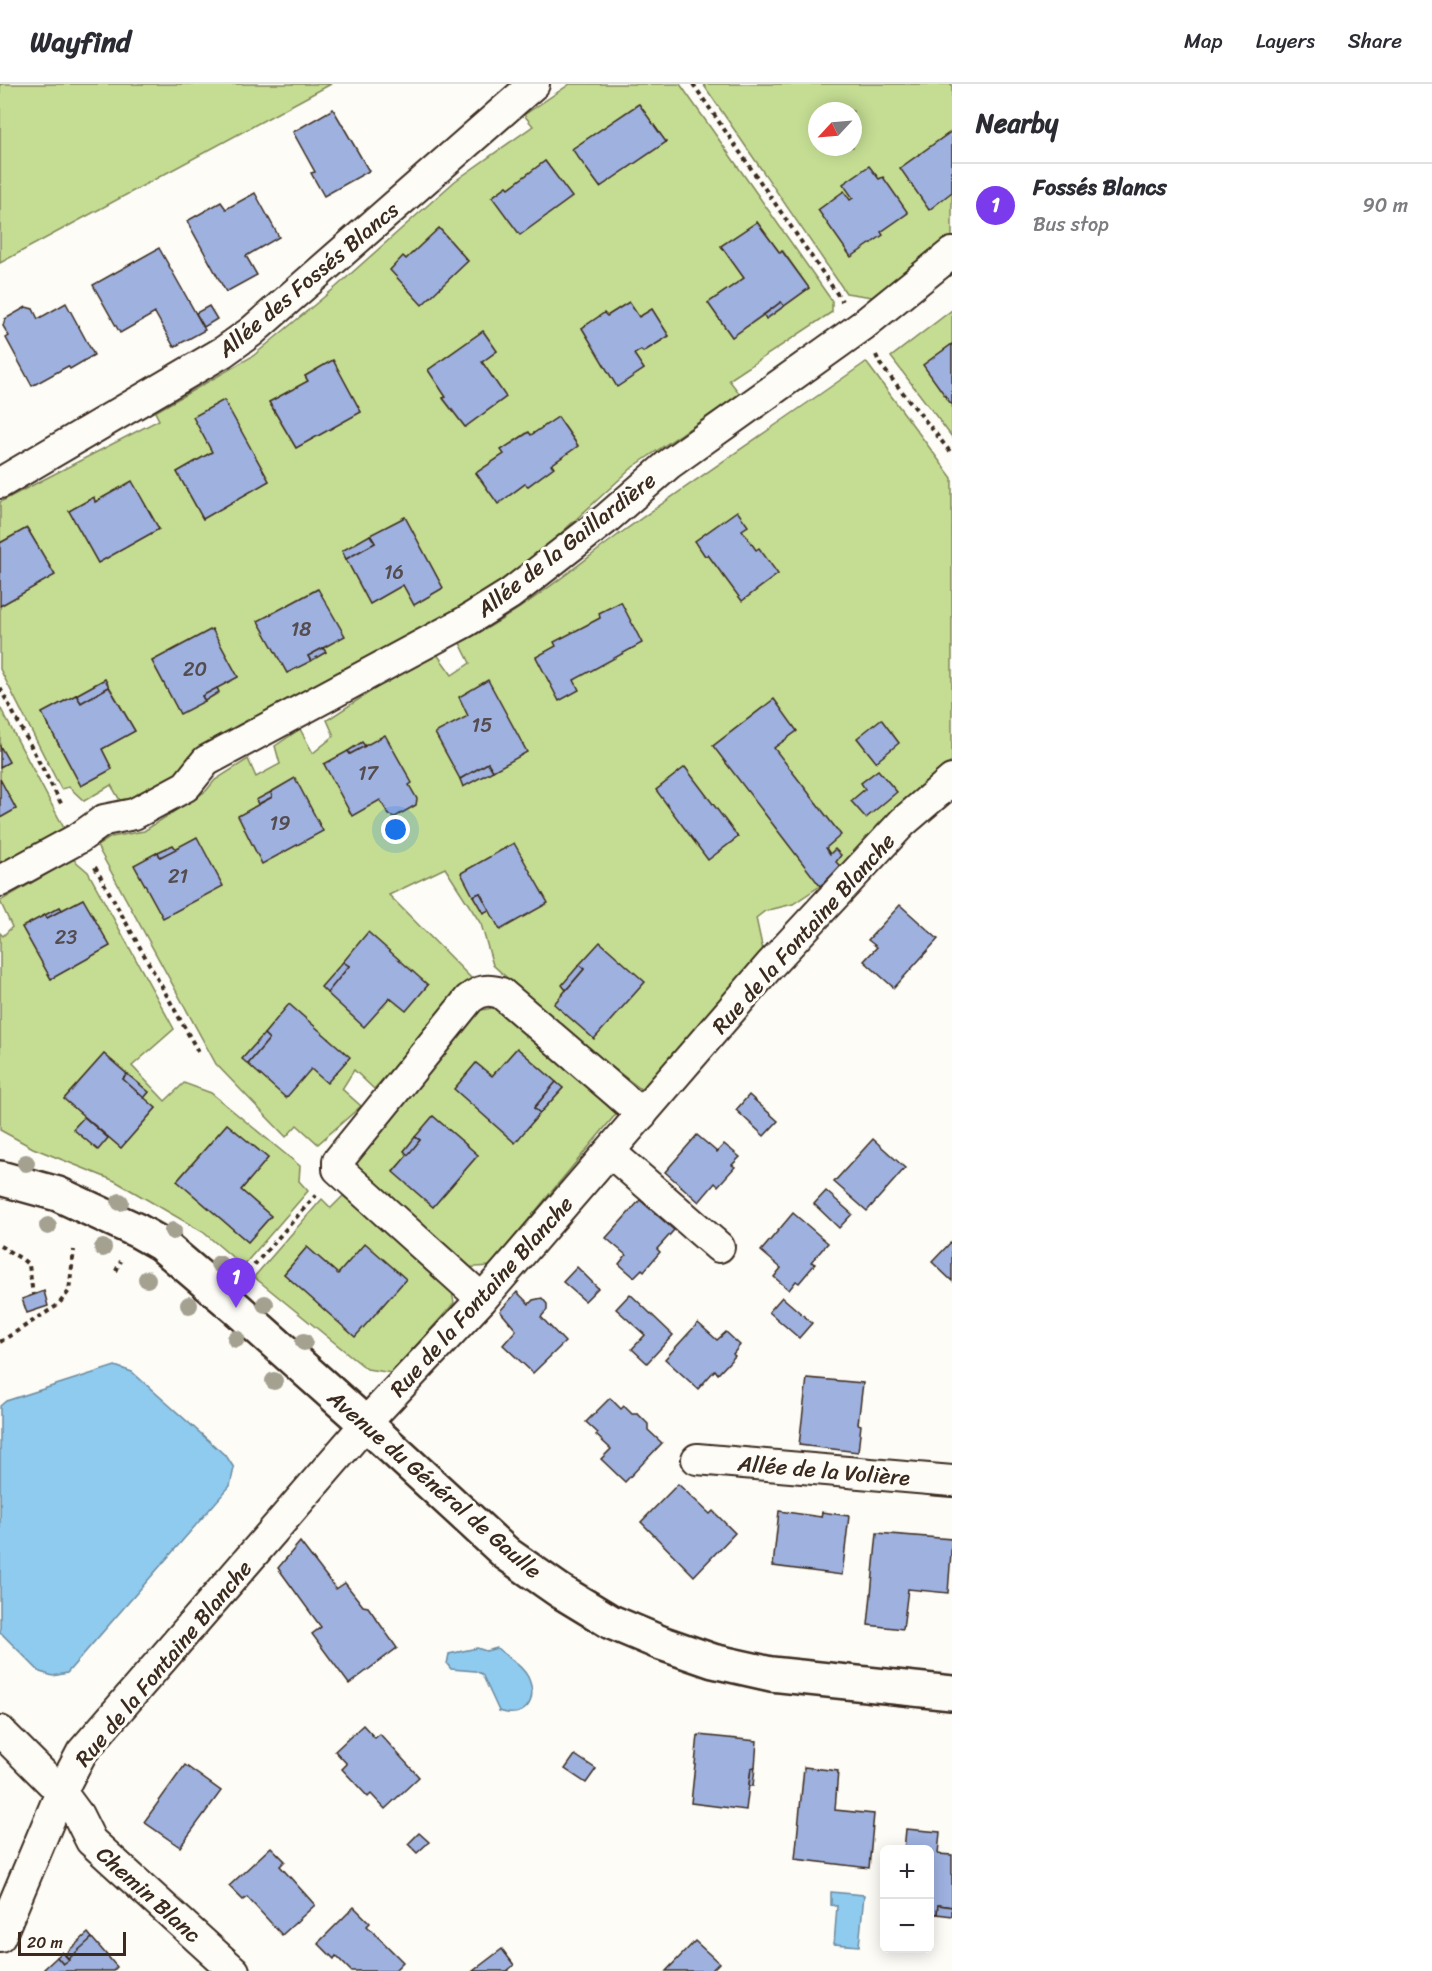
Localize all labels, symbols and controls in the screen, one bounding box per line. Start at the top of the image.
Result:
text: Wayfind [30,17,131,66]
text: Map [1184,22,1223,60]
text: Layers [1256,22,1315,60]
text: Share [1348,22,1402,60]
text: Nearby [976,100,1058,146]
north arrow [808,102,862,156]
text: Fossés Blancs [1033,168,1167,207]
text: 1 [991,188,1000,223]
text: 90 m [1363,188,1408,223]
street label: Allée des Fossés Blancs [208,191,409,368]
text: Bus stop [1033,207,1109,242]
street label: Allée de la Gaillardière [467,461,665,628]
house number: 16 [384,555,404,590]
house number: 18 [291,612,311,647]
house number: 20 [183,652,207,687]
house number: 15 [472,708,492,743]
house number: 17 [358,756,380,791]
house number: 19 [270,806,290,841]
your location [381,815,410,844]
street label: Rue de la Fontaine Blanche [702,823,905,1043]
house number: 21 [168,859,188,894]
house number: 23 [55,920,77,955]
street label: Rue de la Fontaine Blanche [380,1186,583,1406]
pin: 1 [216,1258,256,1308]
street label: Avenue du Général de Gaulle [318,1379,551,1589]
street label: Allée de la Volière [735,1443,912,1497]
street label: Rue de la Fontaine Blanche [65,1551,262,1776]
street label: Chemin Blanc [87,1836,210,1953]
map controls [880,1845,934,1953]
button: + [880,1845,934,1899]
button: − [880,1899,934,1953]
text: 20 m [27,1928,63,1957]
scale bar [18,1929,126,1956]

